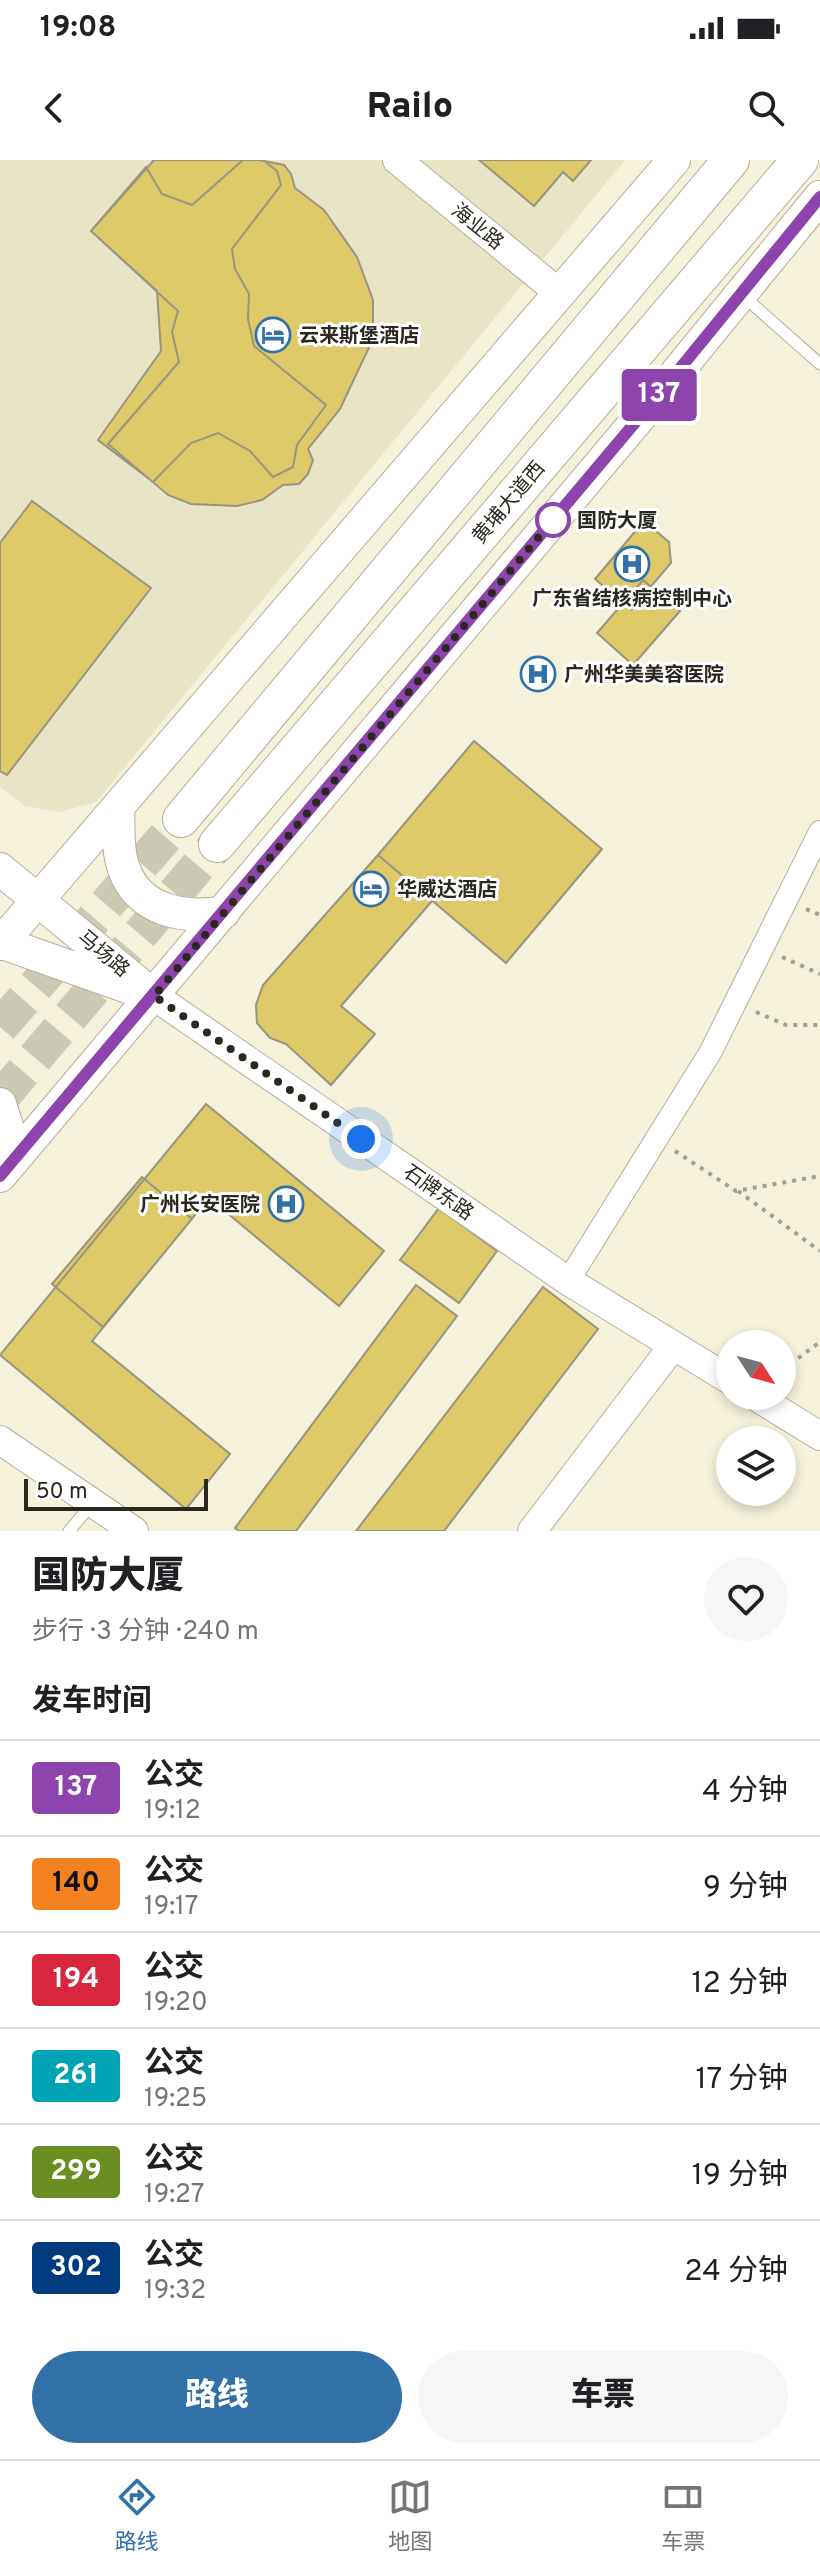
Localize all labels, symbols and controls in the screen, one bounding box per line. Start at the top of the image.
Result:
text: 19:08 [40,10,116,47]
text: Railo [367,85,453,131]
icon: back [32,86,76,130]
icon: search [744,86,788,130]
street label: 海业路 [445,199,508,257]
hotel icon: 云来斯堡酒店 [254,316,292,354]
place label: 云来斯堡酒店 [299,324,419,350]
line badge: 137 [613,369,705,421]
text: 137 [638,377,680,413]
street label: 黄埔大道西 [467,457,552,550]
marker: 国防大厦 [536,503,570,537]
place label: 国防大厦 [577,509,657,535]
hospital icon: 广东省结核病控制中心 [613,545,651,583]
place label: 广东省结核病控制中心 [532,587,732,613]
hospital icon: 广州华美美容医院 [519,655,557,693]
place label: 广州华美美容医院 [564,663,724,689]
hotel icon: 华威达酒店 [352,870,390,908]
place label: 华威达酒店 [397,878,497,904]
street label: 马场路 [71,925,134,984]
your location [341,1119,381,1159]
street label: 石牌东路 [398,1160,478,1227]
hospital icon: 广州长安医院 [267,1185,305,1223]
place label: 广州长安医院 [140,1193,260,1219]
north arrow [716,1330,796,1410]
map controls [716,1330,796,1506]
button: layers [716,1426,796,1506]
scale bar [24,1475,208,1511]
text: 50 m [36,1479,88,1506]
text: 国防大厦 [32,1554,184,1603]
button: heart [704,1557,788,1641]
text: 步行 · 3 分钟 · 240 m [32,1616,259,1649]
text: 发车时间 [32,1684,152,1721]
text: 公交 [144,1758,204,1795]
text: 137 [55,1770,97,1806]
text: 4 分钟 [702,1774,788,1811]
text: 19:12 [144,1795,201,1828]
text: 公交 [144,1854,204,1891]
text: 140 [52,1866,100,1902]
text: 9 分钟 [703,1870,788,1907]
text: 19:17 [144,1891,198,1924]
text: 公交 [144,1950,204,1987]
text: 194 [53,1962,99,1998]
text: 12 分钟 [691,1966,788,2003]
text: 19:20 [144,1987,208,2020]
text: 公交 [144,2046,204,2083]
text: 261 [53,2058,99,2094]
text: 17 分钟 [695,2062,788,2099]
text: 19:25 [144,2083,207,2116]
text: 公交 [144,2142,204,2179]
text: 299 [50,2154,102,2190]
text: 19 分钟 [692,2158,788,2195]
text: 19:27 [144,2179,204,2212]
text: 公交 [144,2238,204,2275]
text: 302 [50,2250,102,2286]
text: 24 分钟 [684,2254,788,2291]
text: 19:32 [144,2275,206,2308]
button: 路线 [32,2351,402,2443]
button: 车票 [418,2351,788,2443]
tab: 路线 [115,2475,159,2557]
tab: 地图 [388,2475,432,2557]
tab: 车票 [661,2475,705,2557]

